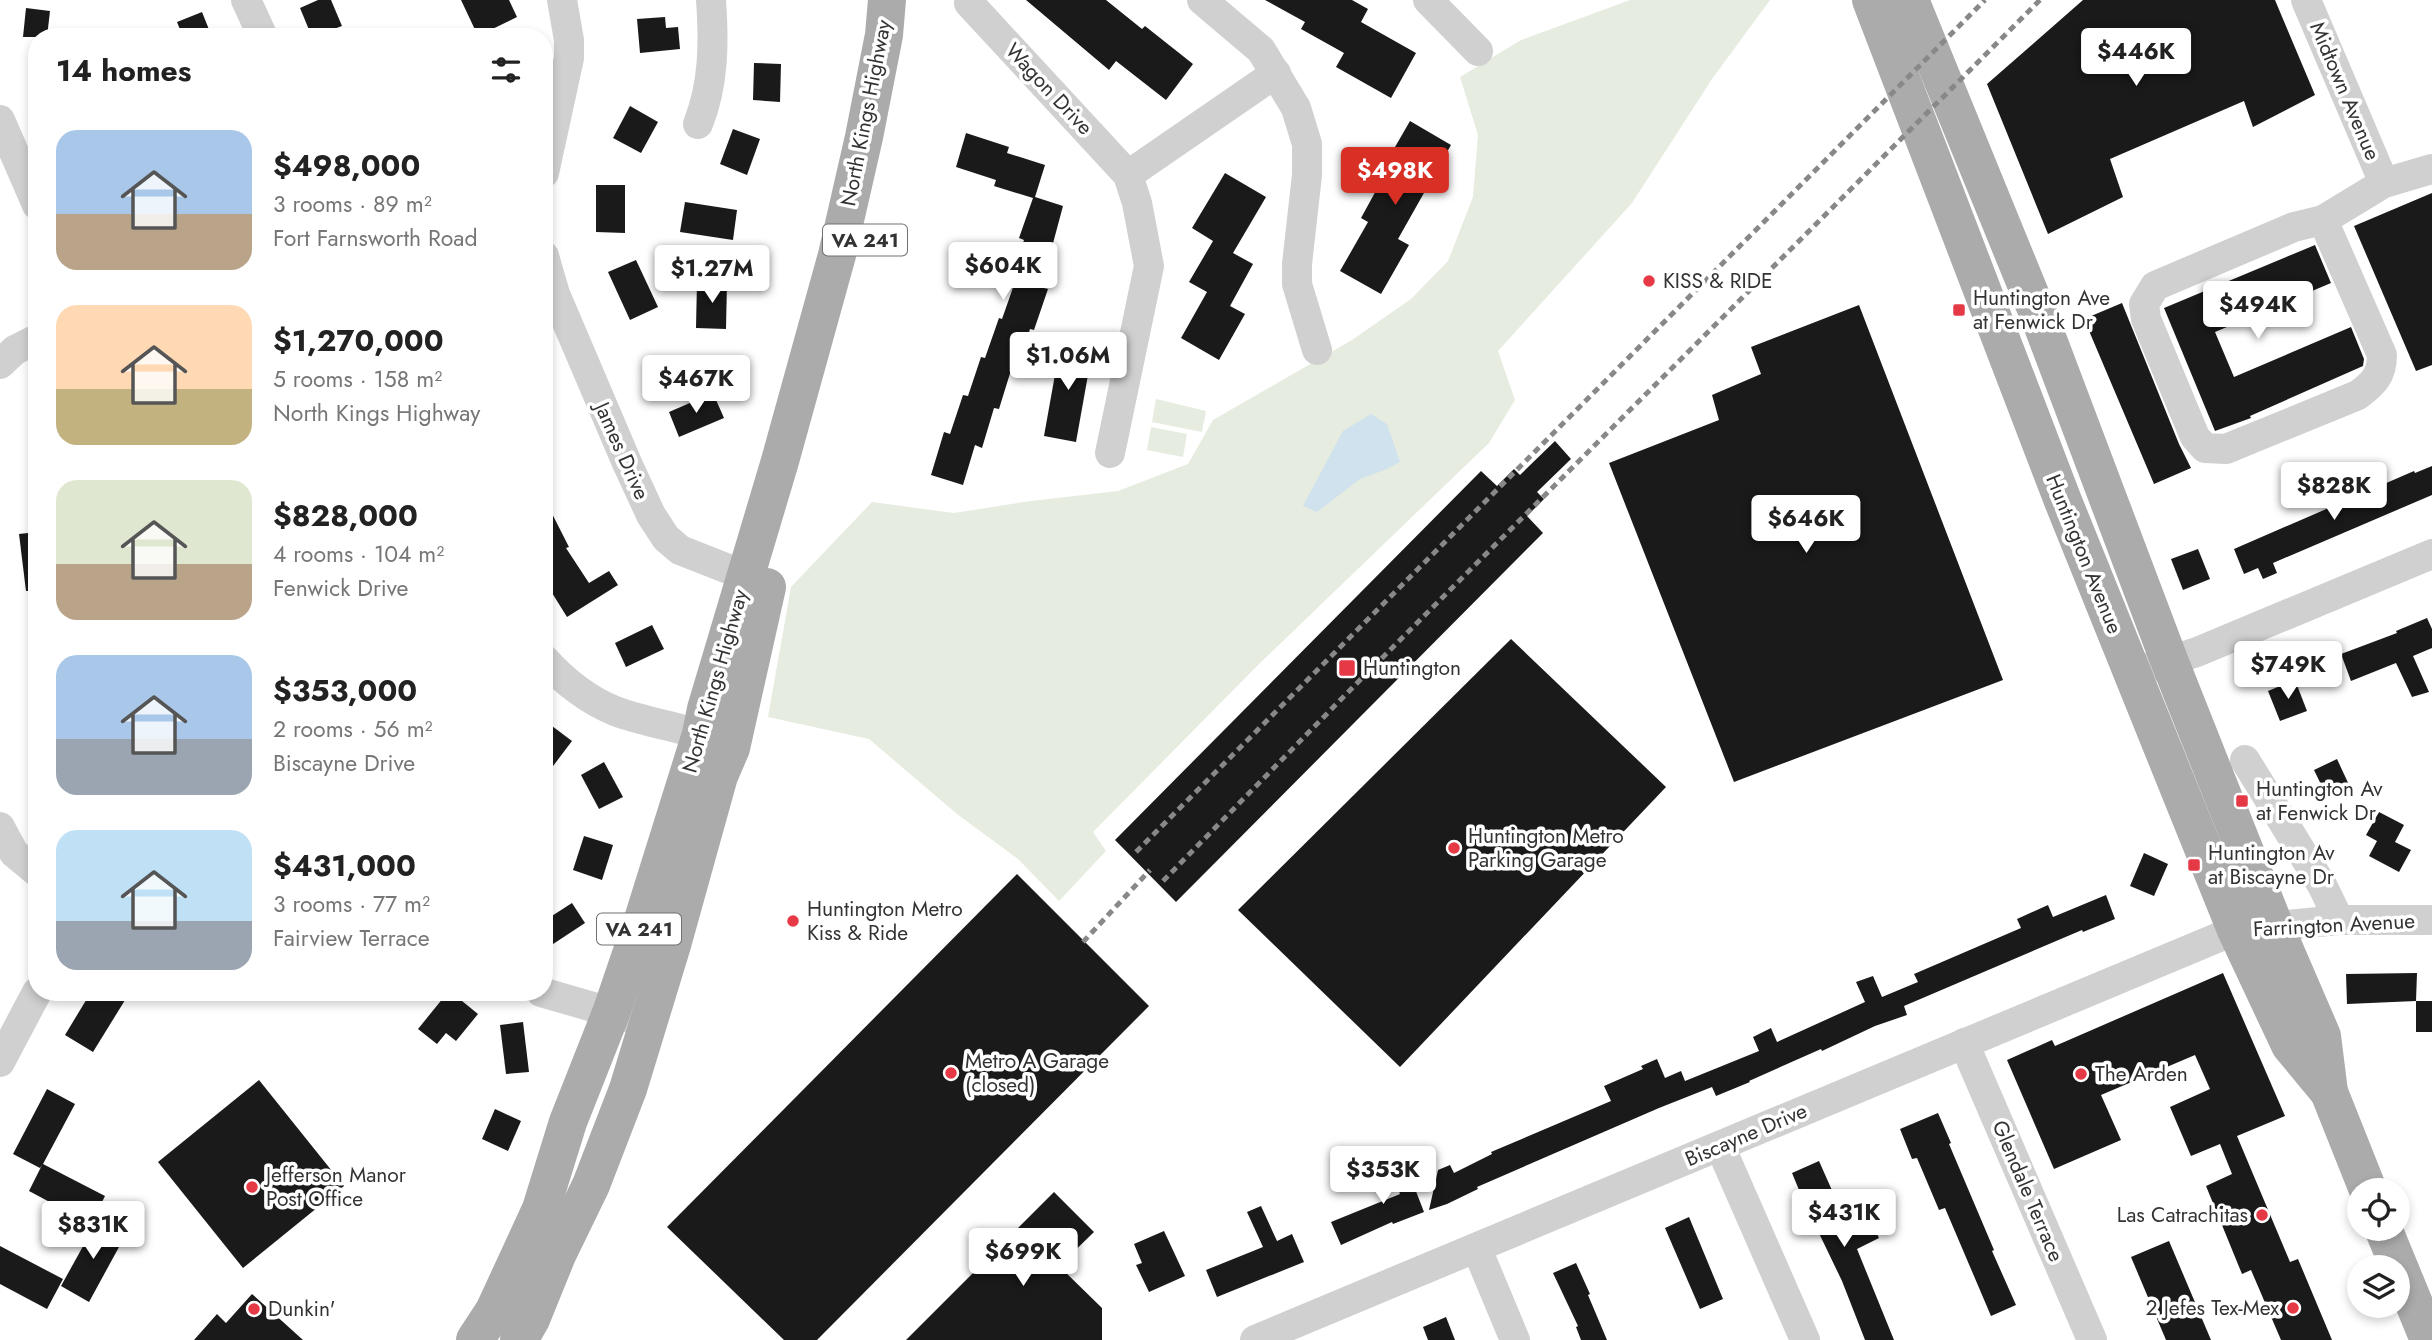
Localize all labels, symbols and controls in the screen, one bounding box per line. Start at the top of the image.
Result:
street label: North Kings Highway [833,16,899,209]
street label: Midtown Avenue [2302,17,2388,165]
pin: $446K [2087,28,2185,88]
text: $446K [2097,34,2175,68]
street label: Wagon Drive [998,36,1100,142]
text: 14 homes [56,49,191,92]
icon: filters [487,51,525,89]
text: $498,000 [273,144,420,187]
pin: $498K [1346,148,1444,207]
text: $498K [1357,153,1433,187]
icon: home [112,158,196,242]
text: 3 rooms · 89 m² [273,187,432,221]
text: Fort Farnsworth Road [273,221,478,255]
road number: VA 241 [823,224,907,256]
pin: $604K [954,243,1052,302]
pin: $1.27M [655,246,769,305]
text: $604K [964,248,1042,282]
text: $1.27M [671,251,753,285]
place label: KISS & RIDE [1663,266,1773,296]
marker: KISS & RIDE [1641,273,1657,289]
pin: $494K [2209,282,2307,341]
place label: Huntington Ave at Fenwick Dr [1973,283,2110,337]
text: $494K [2219,287,2297,321]
marker: Huntington Ave at Fenwick Dr [1951,302,1967,318]
text: $1,270,000 [273,319,444,362]
pin: $1.06M [1011,332,1125,392]
icon: home [112,333,196,417]
text: $1.06M [1026,338,1110,372]
pin: $467K [647,356,745,415]
text: $467K [658,361,734,395]
text: 5 rooms · 158 m² [273,362,442,396]
street label: James Drive [586,395,657,505]
text: North Kings Highway [273,396,480,430]
pin: $828K [2285,462,2383,522]
text: $828K [2297,468,2371,502]
street label: Huntington Avenue [2038,470,2130,639]
text: $828,000 [273,494,418,537]
pin: $646K [1757,496,1855,555]
text: $646K [1767,501,1845,535]
icon: home [112,508,196,592]
text: 4 rooms · 104 m² [273,537,444,571]
text: Fenwick Drive [273,571,408,605]
street label: North Kings Highway [674,585,756,776]
pin: $749K [2239,642,2337,701]
text: $749K [2250,647,2326,681]
place label: Huntington [1363,653,1461,683]
marker: Huntington [1337,658,1357,678]
text: $353,000 [273,669,417,712]
icon: home [112,683,196,767]
text: 2 rooms · 56 m² [273,712,433,746]
text: Biscayne Drive [273,746,415,780]
place label: Huntington Av at Fenwick Dr [2256,774,2383,828]
marker: Huntington Av at Fenwick Dr [2234,793,2250,809]
place label: Huntington Metro Parking Garage [1468,821,1624,875]
place label: Huntington Av at Biscayne Dr [2208,838,2335,892]
marker: Huntington Metro Parking Garage [1446,840,1462,856]
text: $431,000 [273,844,416,887]
marker: Huntington Av at Biscayne Dr [2186,857,2202,873]
icon: home [112,858,196,942]
text: 3 rooms · 77 m² [273,887,430,921]
place label: Huntington Metro Kiss & Ride [807,894,963,948]
street label: Farrington Avenue [2252,906,2416,944]
marker: Huntington Metro Kiss & Ride [785,913,801,929]
road number: VA 241 [597,914,681,945]
text: Fairview Terrace [273,921,430,955]
place label: Metro A Garage (closed) [965,1046,1109,1100]
place label: The Arden [2095,1059,2188,1089]
marker: Metro A Garage (closed) [943,1065,959,1081]
marker: The Arden [2073,1066,2089,1082]
street label: Biscayne Drive [1680,1096,1812,1174]
street label: Glendale Terrace [1985,1116,2071,1266]
pin: $353K [1334,1146,1432,1206]
text: $353K [1346,1152,1420,1186]
place label: Jefferson Manor Post Office [263,1160,407,1214]
map controls [2347,1178,2410,1318]
button: locate [2347,1178,2410,1241]
marker: Jefferson Manor Post Office [244,1179,260,1195]
pin: $431K [1795,1190,1893,1249]
text: $431K [1808,1195,1880,1229]
place label: Las Catrachitas [2117,1200,2248,1230]
pin: $831K [44,1202,142,1261]
text: $831K [58,1207,128,1241]
marker: Las Catrachitas [2254,1207,2270,1223]
pin: $699K [974,1228,1072,1288]
text: $699K [985,1234,1061,1268]
button: layers [2347,1255,2410,1318]
place label: 2 Jefes Tex-Mex [2146,1293,2279,1323]
place label: Dunkin' [268,1294,335,1324]
marker: 2 Jefes Tex-Mex [2285,1300,2301,1316]
marker: Dunkin' [246,1301,262,1317]

